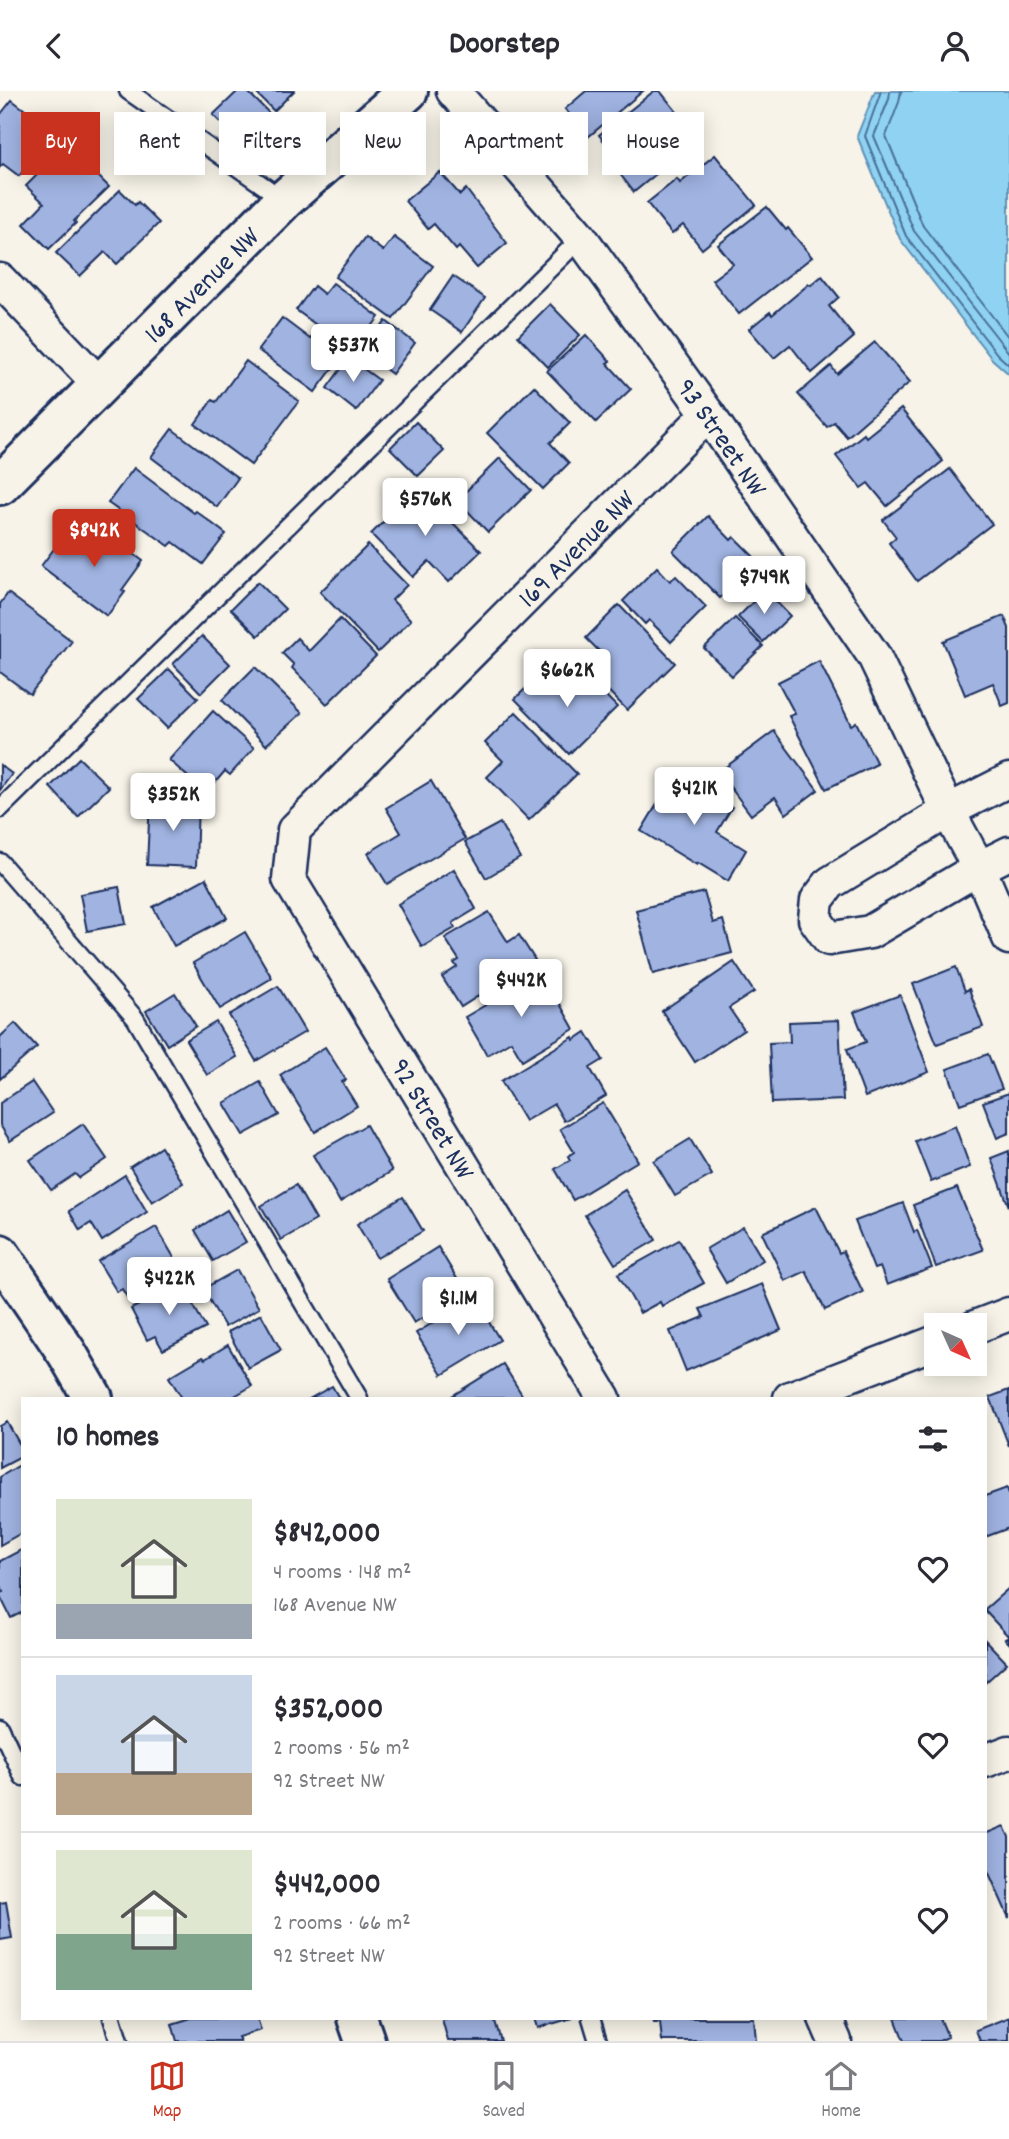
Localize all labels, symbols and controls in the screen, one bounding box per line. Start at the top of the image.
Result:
text: Doorstep [449,23,560,69]
icon: back [35,27,73,65]
icon: person [936,27,974,65]
chip: Buy [21,112,100,175]
chip: Rent [114,112,205,175]
chip: Filters [219,112,326,175]
chip: New [340,112,426,175]
chip: Apartment [440,112,588,175]
chip: House [602,112,704,175]
street label: 168 Avenue NW [137,219,272,355]
pin: $537K [304,324,402,384]
text: $537K [327,330,379,363]
street label: 93 Street NW [664,372,775,507]
pin: $576K [376,479,474,538]
street label: 169 Avenue NW [511,482,647,619]
text: $576K [398,484,452,517]
pin: $842K [45,510,143,569]
text: $842K [68,515,120,548]
pin: $749K [715,557,813,616]
text: $749K [738,562,790,595]
pin: $662K [518,649,616,709]
text: $662K [540,655,594,688]
pin: $421K [645,767,743,827]
pin: $352K [124,773,222,833]
text: $421K [671,773,717,806]
text: $352K [146,779,200,812]
pin: $442K [472,960,570,1019]
text: $442K [495,965,547,998]
street label: 92 Street NW [378,1052,482,1190]
pin: $422K [120,1257,218,1317]
text: $422K [143,1263,195,1296]
pin: $1.1M [409,1277,507,1337]
text: $1.1M [438,1283,478,1316]
north arrow [924,1313,987,1375]
map controls [924,1313,987,1376]
text: 10 homes [56,1418,159,1461]
icon: filters [914,1420,952,1458]
text: $842,000 [273,1514,381,1557]
icon: home [112,1527,196,1611]
icon: heart [914,1550,952,1588]
text: 4 rooms · 148 m² [273,1557,411,1590]
text: 168 Avenue NW [273,1590,397,1623]
text: $352,000 [273,1690,383,1733]
icon: home [112,1703,196,1787]
icon: heart [914,1726,952,1764]
text: 2 rooms · 56 m² [273,1733,410,1766]
text: 92 Street NW [273,1766,385,1799]
text: $442,000 [273,1865,381,1908]
icon: home [112,1878,196,1962]
icon: heart [914,1901,952,1939]
text: 2 rooms · 66 m² [273,1908,411,1941]
text: 92 Street NW [273,1941,385,1974]
tab: Map [148,2057,186,2126]
tab: Saved [482,2057,525,2126]
tab: Home [821,2057,861,2126]

